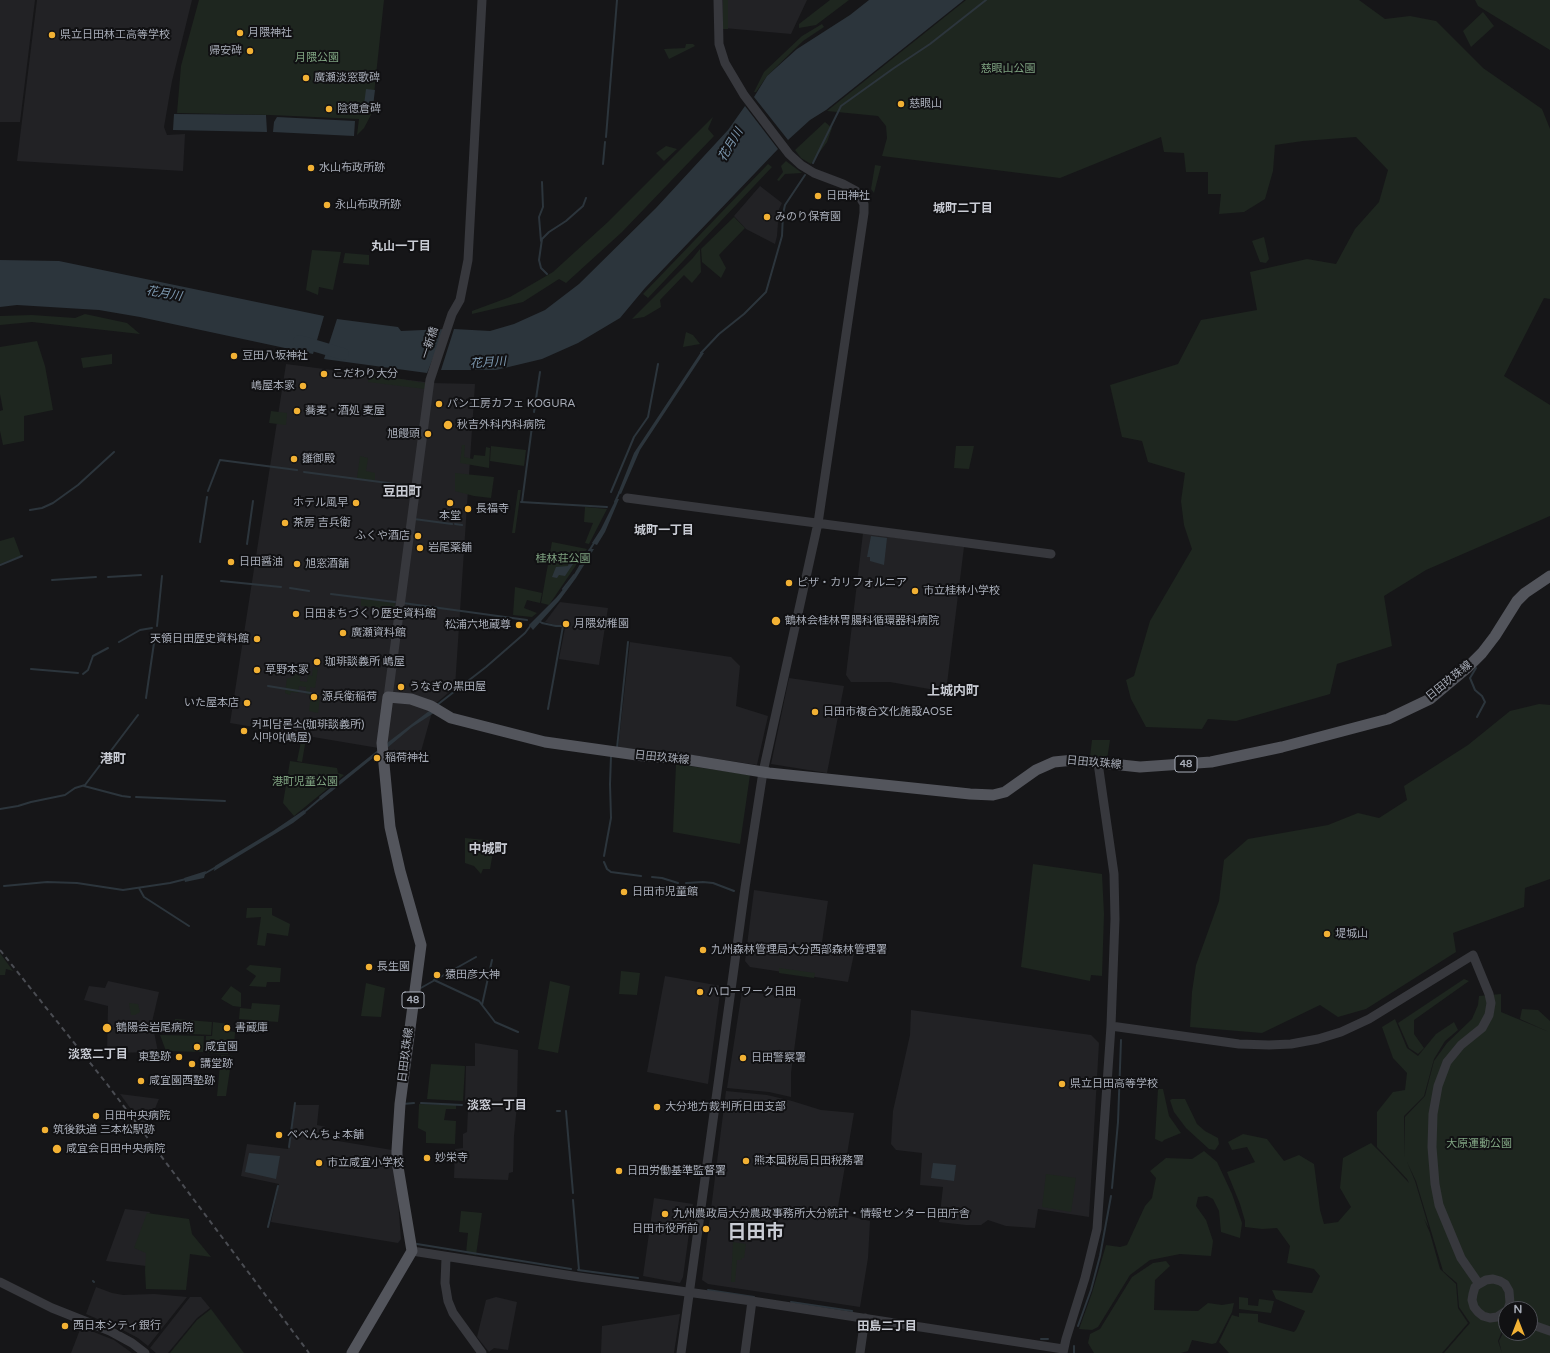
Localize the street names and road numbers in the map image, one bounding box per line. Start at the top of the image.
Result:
street label: 一新橋 [419,325,441,361]
street label: 日田玖珠線 [1423,659,1475,703]
street label: 日田玖珠線 [634,749,690,767]
street label: 日田玖珠線 [1066,754,1122,772]
road number: 48 [1175,756,1197,772]
road number: 48 [402,992,424,1008]
street label: 日田玖珠線 [396,1027,416,1083]

